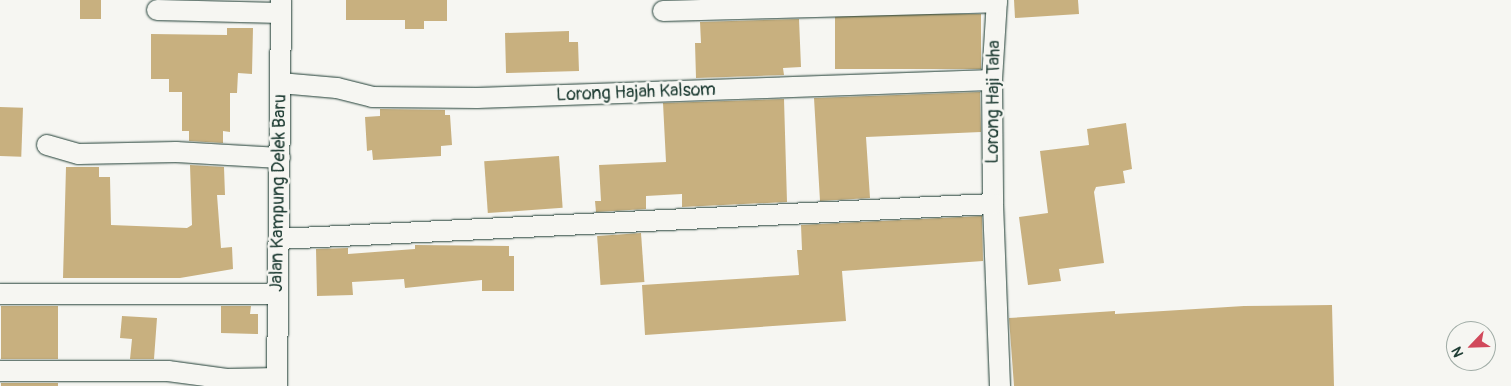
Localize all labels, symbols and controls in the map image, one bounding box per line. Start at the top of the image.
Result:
street label: Lorong Haji Taha [982,40,1006,164]
street label: Lorong Hajah Kalsom [556,79,716,107]
street label: Jalan Kampung Delek Baru [266,94,292,292]
north arrow [1446,321,1496,371]
text: N [1448,344,1467,360]

